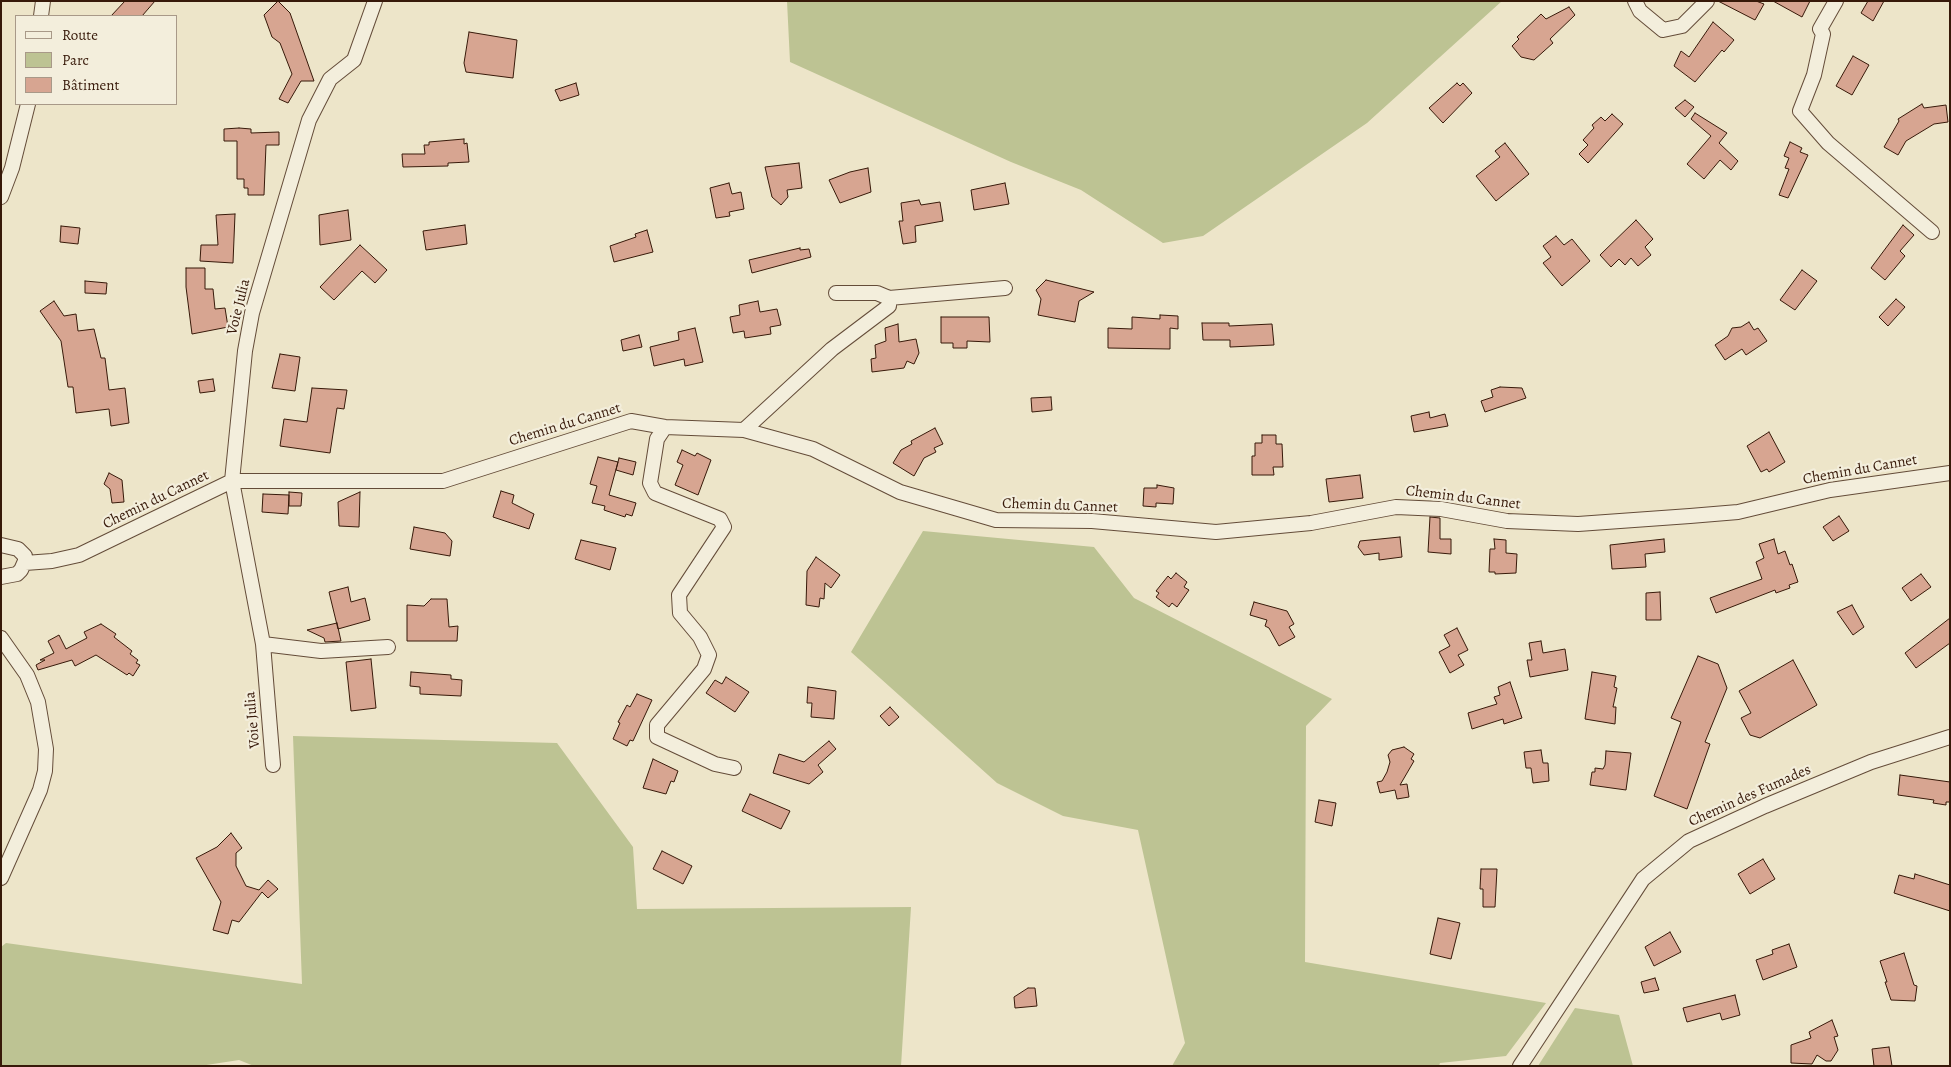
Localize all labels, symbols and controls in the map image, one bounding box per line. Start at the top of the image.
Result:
legend [15,15,178,105]
text: Route [62,25,98,45]
text: Parc [62,50,89,70]
text: Bâtiment [62,75,120,95]
street label: Voie Julia [223,277,255,337]
street label: Chemin du Cannet [507,399,623,451]
street label: Chemin du Cannet [1801,451,1919,489]
street label: Chemin du Cannet [100,467,212,533]
street label: Chemin du Cannet [1405,482,1521,514]
street label: Chemin du Cannet [1002,495,1118,517]
street label: Voie Julia [242,691,264,749]
street label: Chemin des Fumades [1686,761,1814,831]

